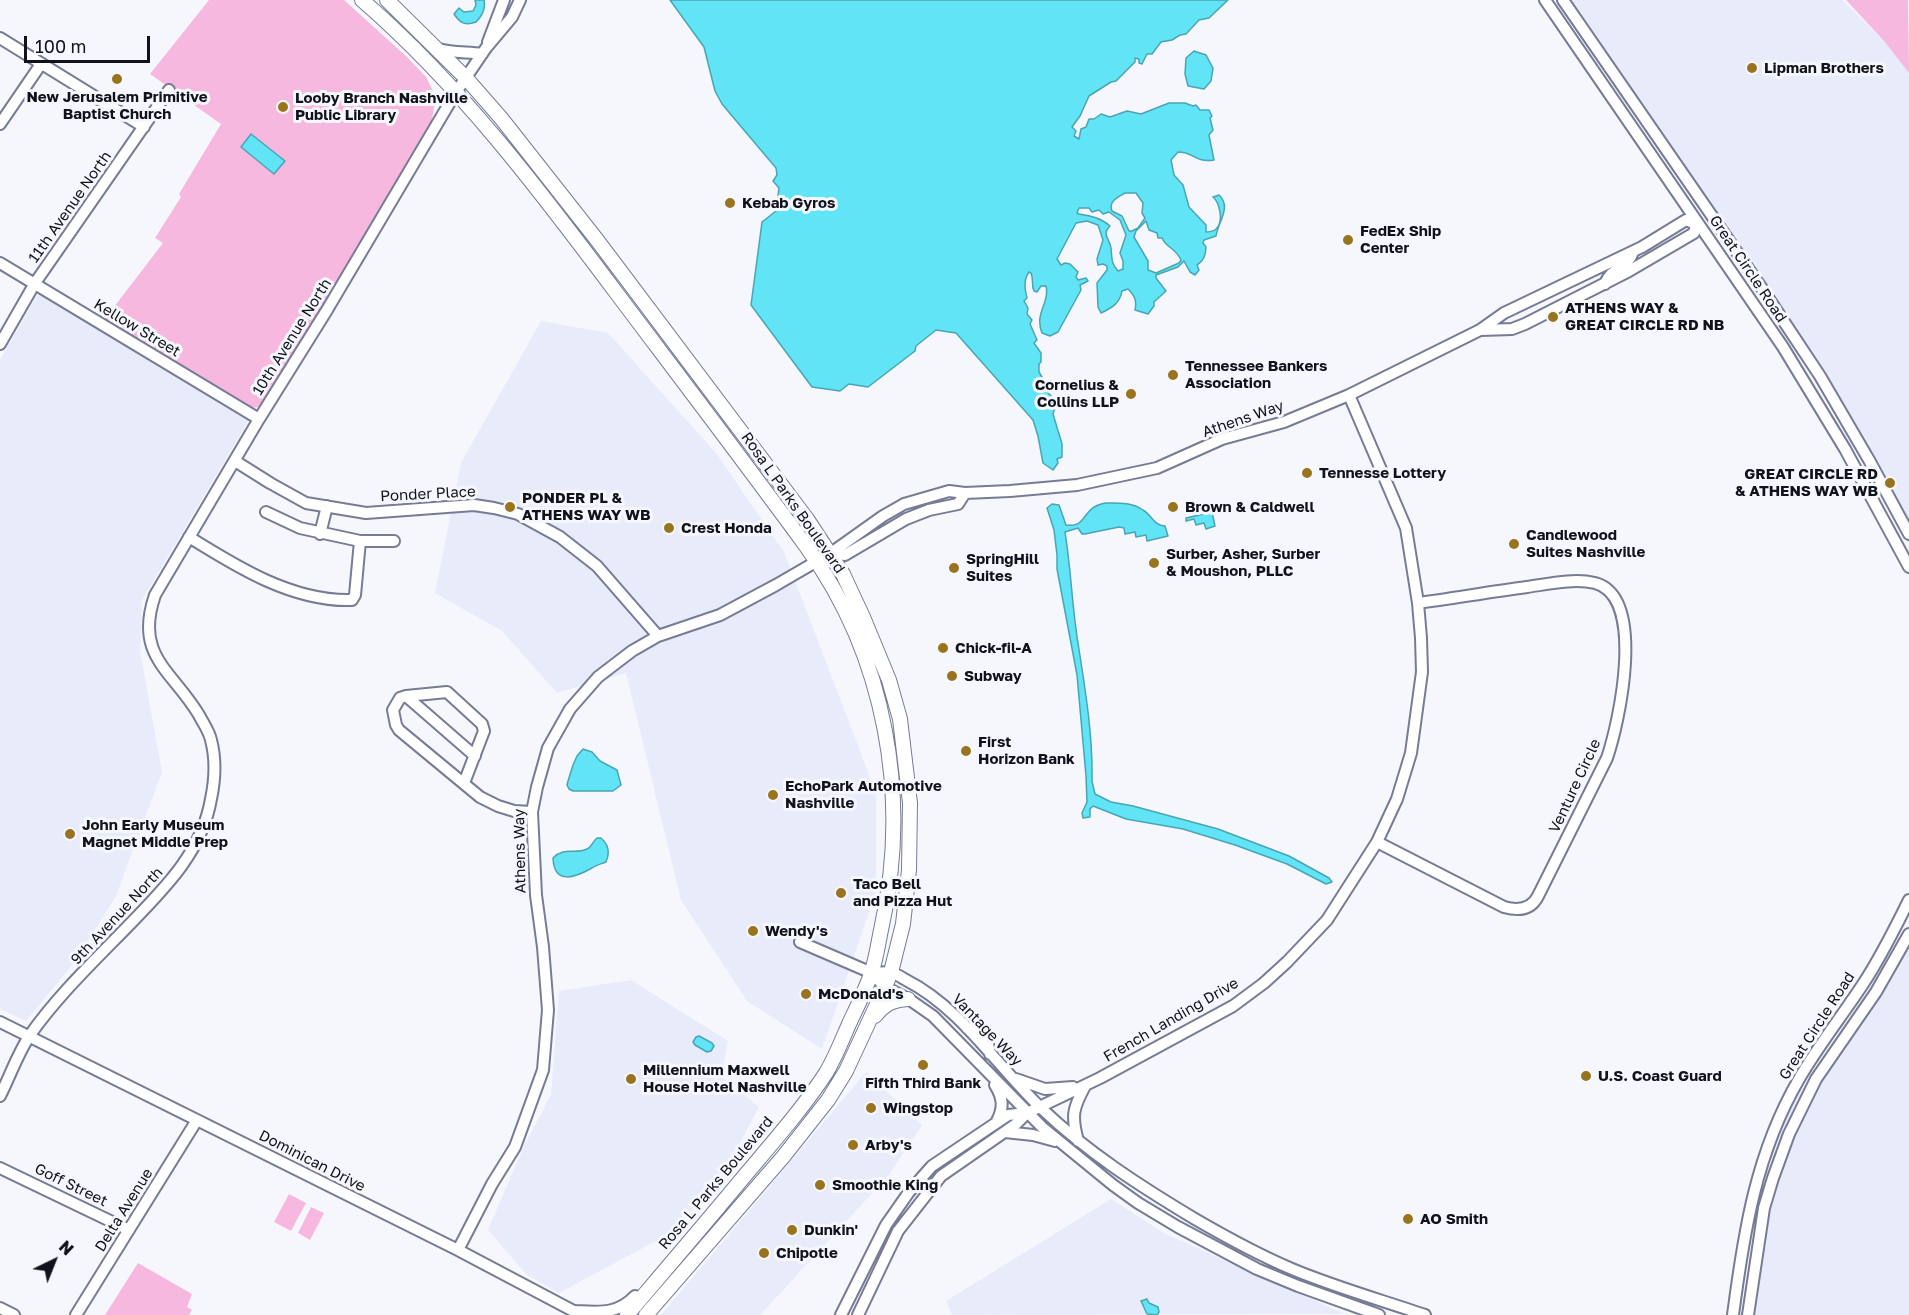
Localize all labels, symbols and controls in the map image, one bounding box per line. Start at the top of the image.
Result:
scale bar [27,24,153,62]
text: 100 m [35,35,86,57]
place label: Lipman Brothers [1764,59,1884,77]
marker: Lipman Brothers [1745,61,1759,75]
marker: New Jerusalem Primitive Baptist Church [110,72,124,86]
place label: New Jerusalem Primitive Baptist Church [26,88,208,123]
place label: Looby Branch Nashville Public Library [295,89,468,124]
marker: Looby Branch Nashville Public Library [276,100,290,114]
street label: 11th Avenue North [25,148,115,266]
place label: Kebab Gyros [742,194,835,212]
marker: Kebab Gyros [723,196,737,210]
street label: Great Circle Road [1706,212,1790,326]
place label: FedEx Ship Center [1360,222,1441,257]
marker: FedEx Ship Center [1341,233,1355,247]
street label: 10th Avenue North [249,275,335,399]
street label: Kellow Street [91,295,183,361]
place label: ATHENS WAY & GREAT CIRCLE RD NB [1565,299,1724,334]
marker: ATHENS WAY & GREAT CIRCLE RD NB [1546,310,1560,324]
place label: Tennessee Bankers Association [1185,357,1327,392]
marker: Tennessee Bankers Association [1166,368,1180,382]
place label: Cornelius & Collins LLP [1035,376,1119,411]
marker: Cornelius & Collins LLP [1124,387,1138,401]
street label: Athens Way [1200,397,1286,441]
street label: Rosa L Parks Boulevard [737,429,849,577]
place label: Tennesse Lottery [1319,464,1446,482]
place label: GREAT CIRCLE RD & ATHENS WAY WB [1735,465,1878,500]
marker: Tennesse Lottery [1300,466,1314,480]
marker: GREAT CIRCLE RD & ATHENS WAY WB [1883,476,1897,490]
street label: Ponder Place [380,483,476,505]
place label: PONDER PL & ATHENS WAY WB [522,489,651,524]
place label: Brown & Caldwell [1185,498,1315,516]
marker: PONDER PL & ATHENS WAY WB [503,500,517,514]
marker: Brown & Caldwell [1166,500,1180,514]
place label: Crest Honda [681,519,772,537]
marker: Crest Honda [662,521,676,535]
place label: Candlewood Suites Nashville [1526,526,1645,561]
marker: Candlewood Suites Nashville [1507,537,1521,551]
place label: Surber, Asher, Surber & Moushon, PLLC [1166,545,1320,580]
place label: SpringHill Suites [966,550,1039,585]
marker: Surber, Asher, Surber & Moushon, PLLC [1147,556,1161,570]
marker: SpringHill Suites [947,561,961,575]
place label: Chick-fil-A [955,639,1032,657]
marker: Chick-fil-A [936,641,950,655]
place label: Subway [964,667,1022,685]
marker: Subway [945,669,959,683]
place label: First Horizon Bank [978,733,1075,768]
street label: Venture Circle [1545,736,1605,836]
marker: First Horizon Bank [959,744,973,758]
place label: EchoPark Automotive Nashville [785,777,942,812]
marker: EchoPark Automotive Nashville [766,788,780,802]
street label: Athens Way [510,809,530,893]
place label: John Early Museum Magnet Middle Prep [82,816,228,851]
marker: John Early Museum Magnet Middle Prep [63,827,77,841]
street label: 9th Avenue North [67,864,167,968]
place label: Taco Bell and Pizza Hut [853,875,952,910]
marker: Taco Bell and Pizza Hut [834,886,848,900]
place label: Wendy's [765,922,828,940]
marker: Wendy's [746,924,760,938]
street label: Great Circle Road [1775,969,1859,1083]
street label: French Landing Drive [1100,974,1242,1066]
place label: McDonald's [818,985,904,1003]
marker: McDonald's [799,987,813,1001]
street label: Vantage Way [948,990,1026,1070]
marker: Fifth Third Bank [916,1058,930,1072]
place label: Millennium Maxwell House Hotel Nashville [643,1061,807,1096]
place label: U.S. Coast Guard [1598,1067,1722,1085]
marker: U.S. Coast Guard [1579,1069,1593,1083]
marker: Millennium Maxwell House Hotel Nashville [624,1072,638,1086]
place label: Fifth Third Bank [865,1074,981,1092]
place label: Wingstop [883,1099,953,1117]
marker: Wingstop [864,1101,878,1115]
street label: Rosa L Parks Boulevard [655,1113,777,1253]
street label: Dominican Drive [256,1126,368,1196]
place label: Arby's [865,1136,912,1154]
marker: Arby's [846,1138,860,1152]
street label: Goff Street [32,1160,110,1210]
street label: Delta Avenue [91,1165,157,1255]
place label: Smoothie King [832,1176,938,1194]
marker: Smoothie King [813,1178,827,1192]
place label: AO Smith [1420,1210,1488,1228]
marker: AO Smith [1401,1212,1415,1226]
place label: Dunkin' [804,1221,858,1239]
marker: Dunkin' [785,1223,799,1237]
north arrow [24,1231,84,1291]
text: N [55,1236,78,1259]
place label: Chipotle [776,1244,838,1262]
marker: Chipotle [757,1246,771,1260]

